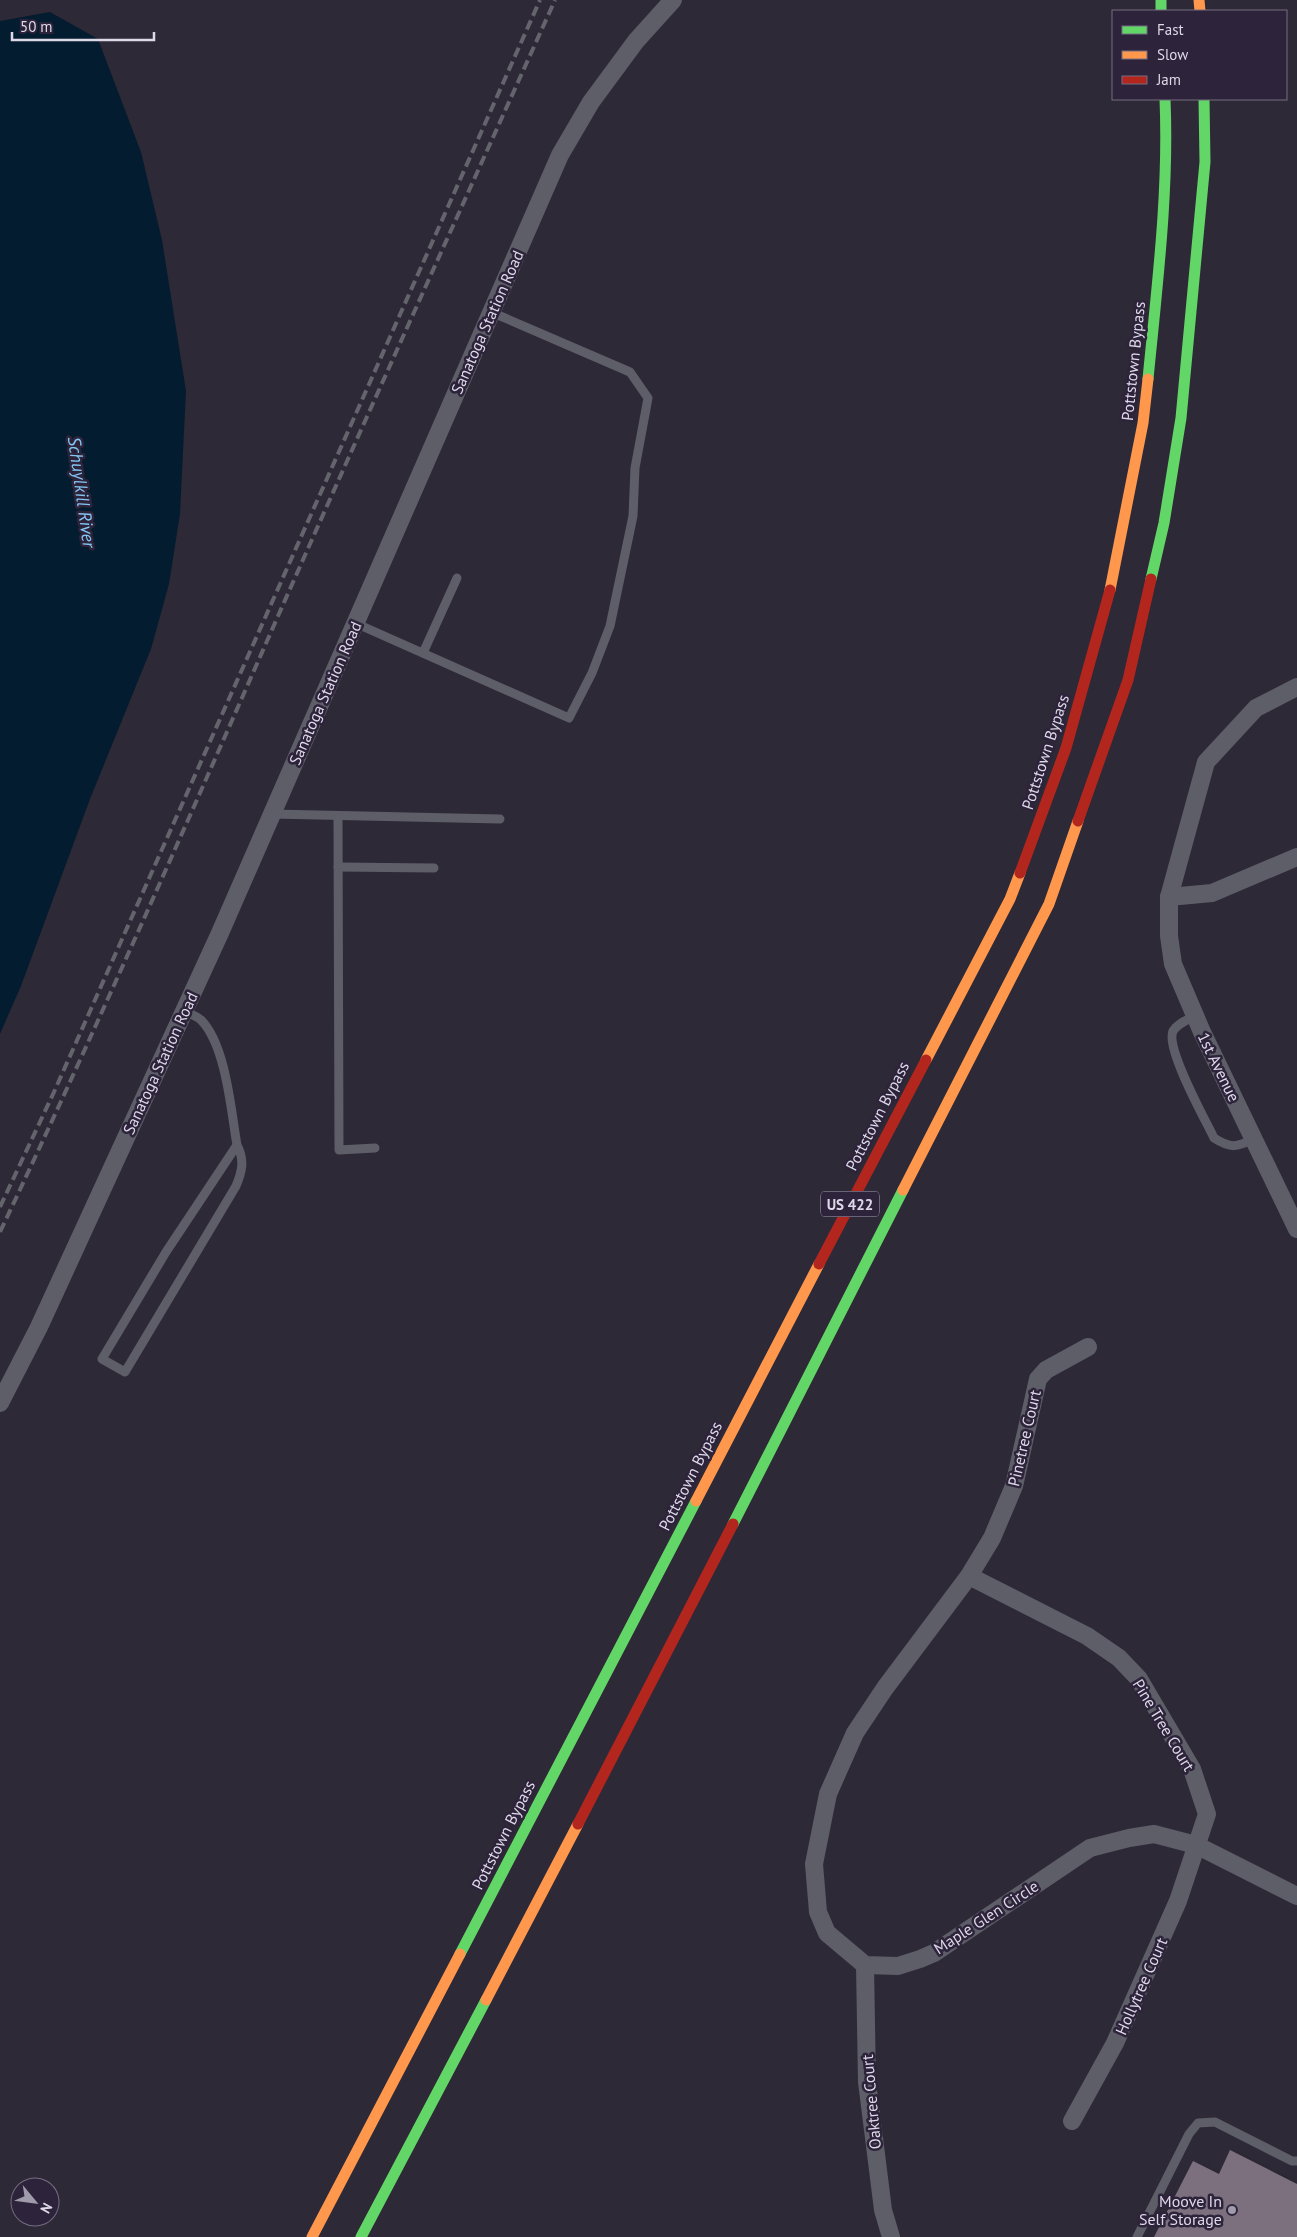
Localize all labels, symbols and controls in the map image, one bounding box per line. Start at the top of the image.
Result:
scale bar [12,10,155,42]
legend [1112,10,1287,100]
text: 50 m [20,17,53,36]
text: Fast [1157,20,1184,39]
text: Slow [1157,45,1188,64]
text: Jam [1156,70,1181,89]
street label: Sanatoga Station Road [446,247,528,397]
street label: Pottstown Bypass [1117,300,1149,422]
water label: Schuylkill River [63,435,101,550]
street label: Sanatoga Station Road [284,618,366,768]
street label: Pottstown Bypass [1017,692,1073,812]
street label: Sanatoga Station Road [118,989,202,1137]
street label: 1st Avenue [1194,1029,1244,1105]
street label: Pottstown Bypass [841,1058,913,1174]
road number: US 422 [821,1192,879,1216]
street label: Pinetree Court [1003,1387,1045,1488]
street label: Pottstown Bypass [654,1418,726,1534]
street label: Pine Tree Court [1129,1675,1200,1775]
street label: Pottstown Bypass [467,1777,539,1893]
street label: Maple Glen Circle [930,1876,1042,1958]
street label: Hollytree Court [1111,1934,1172,2038]
street label: Oaktree Court [857,2053,885,2150]
north arrow [10,2177,60,2227]
place label: Moove In Self Storage [1139,2191,1222,2229]
text: N [36,2200,56,2217]
marker: Moove In Self Storage [1226,2204,1238,2216]

